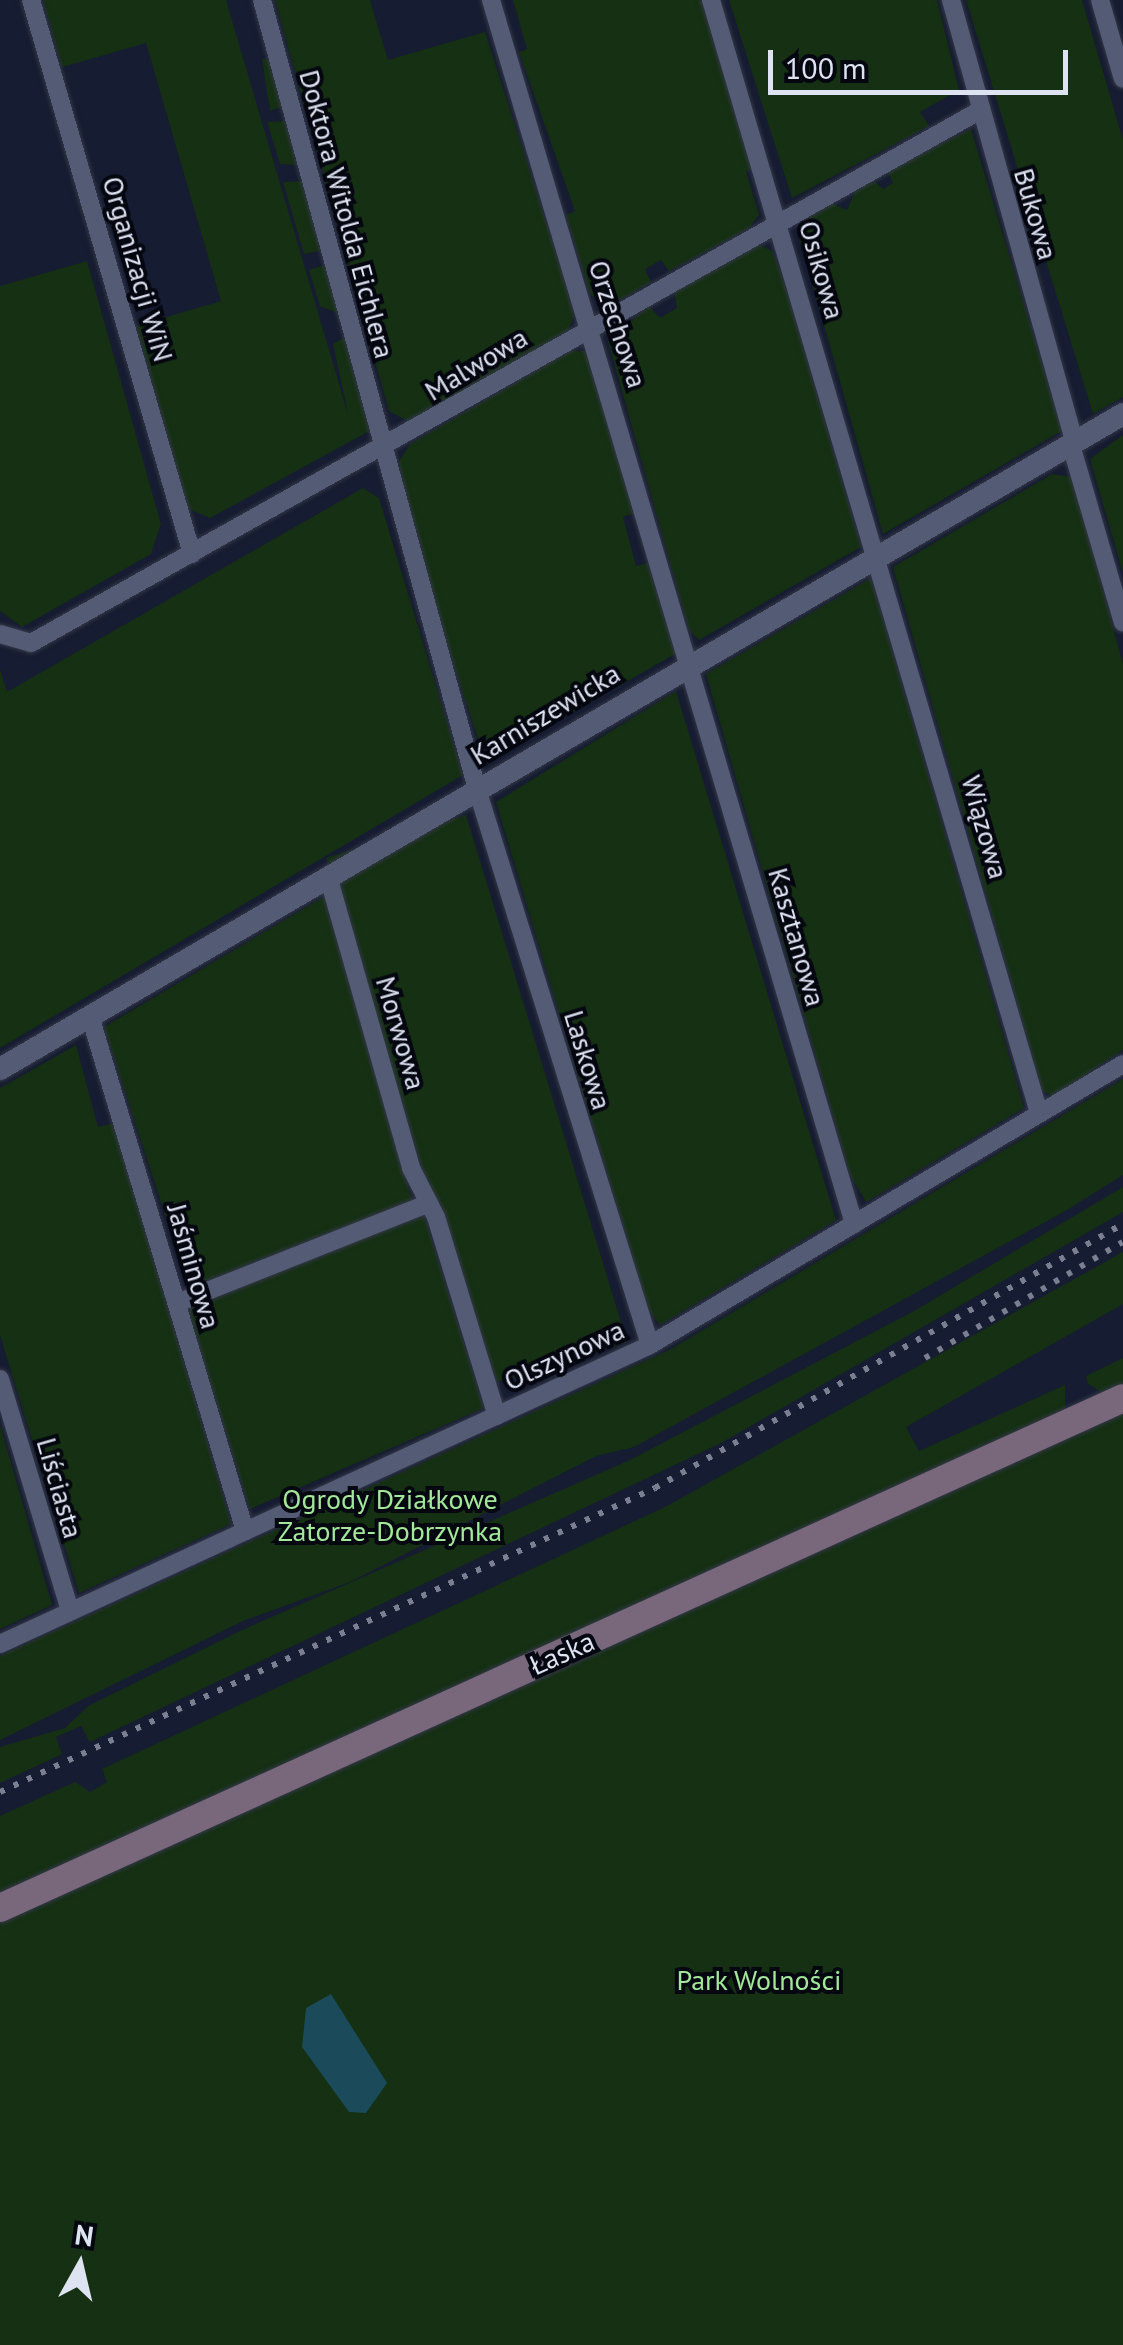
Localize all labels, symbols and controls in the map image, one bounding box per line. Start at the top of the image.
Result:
scale bar [773,30,1073,92]
text: 100 m [785,48,866,87]
street label: Doktora Witolda Eichlera [292,66,402,362]
street label: Bukowa [1007,164,1065,264]
street label: Organizacji WiN [95,172,181,366]
street label: Osikowa [792,217,852,323]
street label: Orzechowa [582,256,654,392]
street label: Malwowa [419,320,533,408]
street label: Karniszewicka [464,656,626,772]
street label: Wiązowa [954,772,1016,882]
street label: Kasztanowa [761,864,833,1010]
street label: Morwowa [369,973,433,1093]
street label: Laskowa [557,1006,619,1114]
street label: Jaśminowa [160,1200,228,1332]
street label: Olszynowa [498,1313,630,1397]
street label: Liściasta [30,1434,90,1542]
park label: Ogrody Działkowe Zatorze-Dobrzynka [278,1482,502,1548]
street label: Łaska [525,1624,599,1682]
park label: Park Wolności [676,1963,842,1997]
north arrow [30,2215,130,2315]
text: N [73,2215,96,2254]

